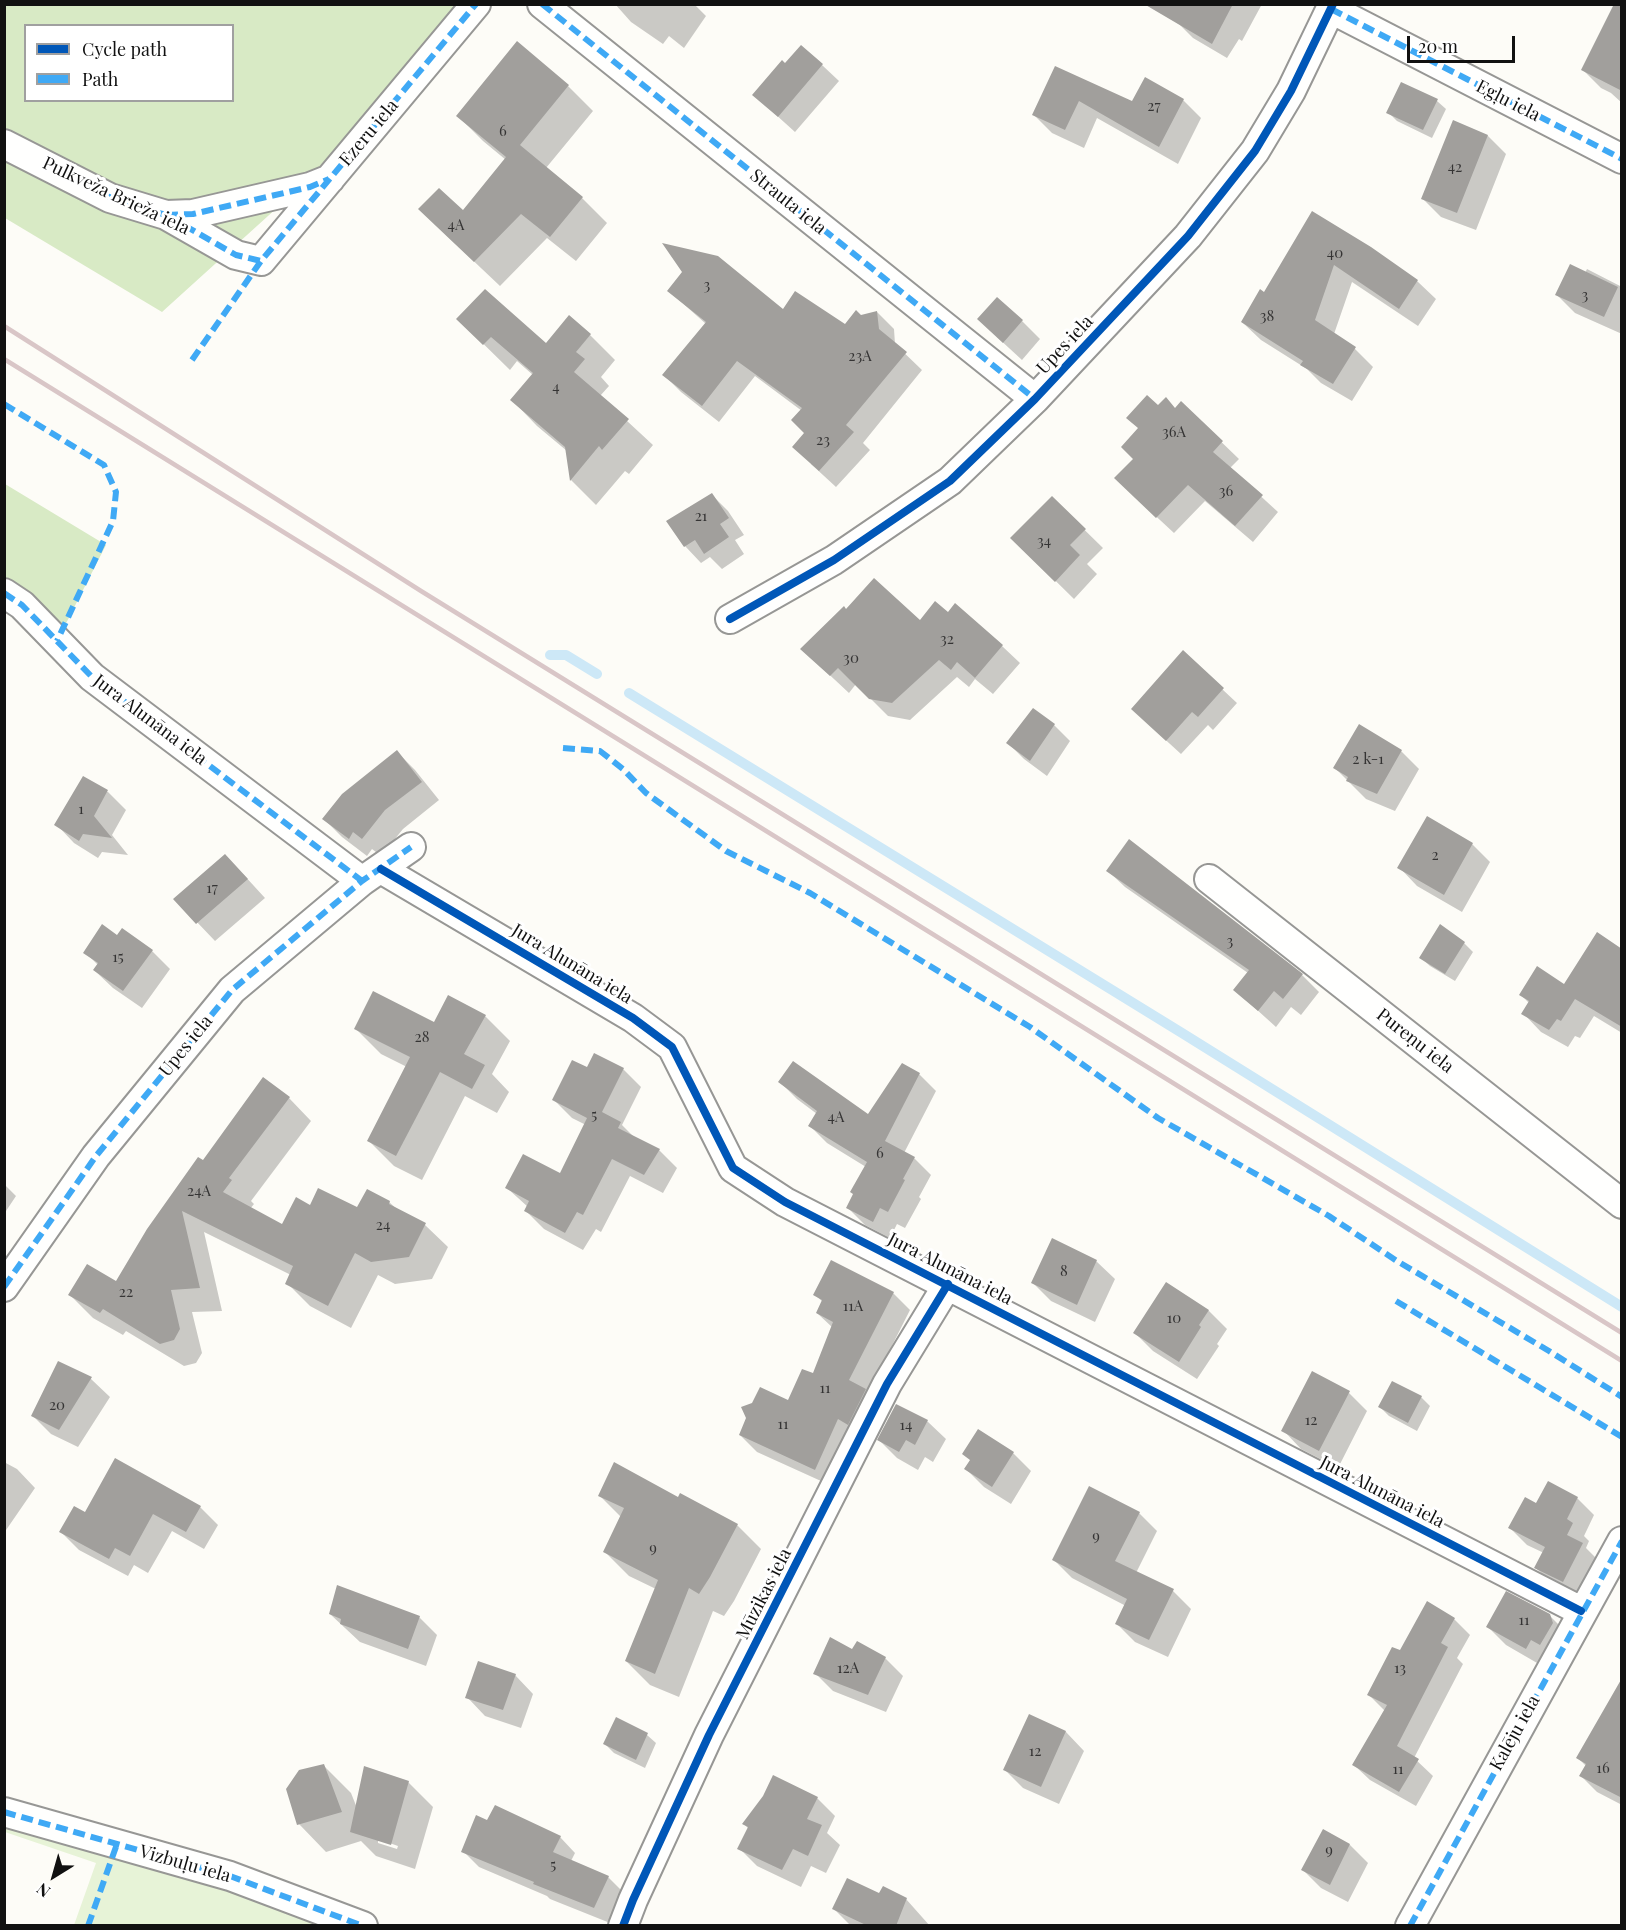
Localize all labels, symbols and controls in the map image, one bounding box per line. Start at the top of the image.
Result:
legend [24,24,234,102]
scale bar [1410,24,1518,62]
text: 20 m [1418,34,1458,58]
text: Cycle path [82,37,167,61]
text: Path [82,67,118,91]
street label: Egļu iela [1472,76,1544,126]
street label: Ezeru iela [335,95,403,171]
house number: 27 [1147,97,1161,115]
house number: 6 [499,122,507,140]
street label: Pulkveža Brieža iela [39,152,193,240]
house number: 42 [1448,158,1462,176]
street label: Strauta iela [746,165,830,239]
house number: 4A [448,216,464,234]
house number: 40 [1327,244,1343,262]
house number: 3 [704,276,710,294]
house number: 3 [1582,286,1588,304]
house number: 38 [1260,307,1274,325]
street label: Upes iela [1032,311,1098,379]
house number: 23A [848,347,872,365]
house number: 4 [552,378,560,396]
house number: 36A [1162,423,1186,441]
house number: 23 [816,431,830,449]
house number: 36 [1219,482,1233,500]
house number: 21 [695,507,707,525]
house number: 34 [1037,532,1051,550]
house number: 32 [940,630,954,648]
house number: 30 [843,649,859,667]
street label: Jura Alunāna iela [89,670,211,770]
house number: 2 k-1 [1352,750,1384,768]
house number: 1 [78,800,84,818]
house number: 2 [1431,846,1439,864]
house number: 17 [206,879,218,897]
street label: Jura Alunāna iela [508,919,636,1009]
house number: 3 [1227,932,1233,950]
house number: 15 [112,948,124,966]
street label: Pureņu iela [1372,1004,1458,1078]
street label: Upes iela [155,1011,217,1081]
house number: 28 [415,1028,429,1046]
house number: 5 [591,1106,597,1124]
house number: 4A [828,1108,844,1126]
house number: 6 [876,1144,884,1162]
house number: 24A [187,1182,211,1200]
house number: 24 [376,1216,390,1234]
street label: Jura Alunāna iela [884,1228,1016,1310]
house number: 8 [1060,1262,1068,1280]
house number: 22 [119,1283,133,1301]
house number: 11A [843,1297,863,1315]
house number: 10 [1167,1309,1181,1327]
house number: 11 [819,1379,831,1397]
house number: 20 [49,1396,65,1414]
house number: 12 [1305,1411,1317,1429]
house number: 11 [777,1415,789,1433]
house number: 14 [900,1416,912,1434]
street label: Jura Alunāna iela [1316,1451,1448,1533]
house number: 9 [1092,1527,1100,1545]
house number: 9 [649,1539,657,1557]
street label: Mūzikas iela [732,1545,796,1643]
house number: 11 [1518,1611,1530,1629]
house number: 12A [837,1659,859,1677]
house number: 13 [1394,1659,1406,1677]
street label: Kalēju iela [1485,1691,1545,1775]
house number: 12 [1029,1742,1041,1760]
house number: 16 [1596,1759,1610,1777]
house number: 11 [1392,1760,1404,1778]
street label: Vizbuļu iela [137,1841,233,1887]
house number: 9 [1325,1841,1333,1859]
north arrow [24,1846,84,1906]
house number: 5 [550,1856,556,1874]
text: N [32,1879,54,1903]

